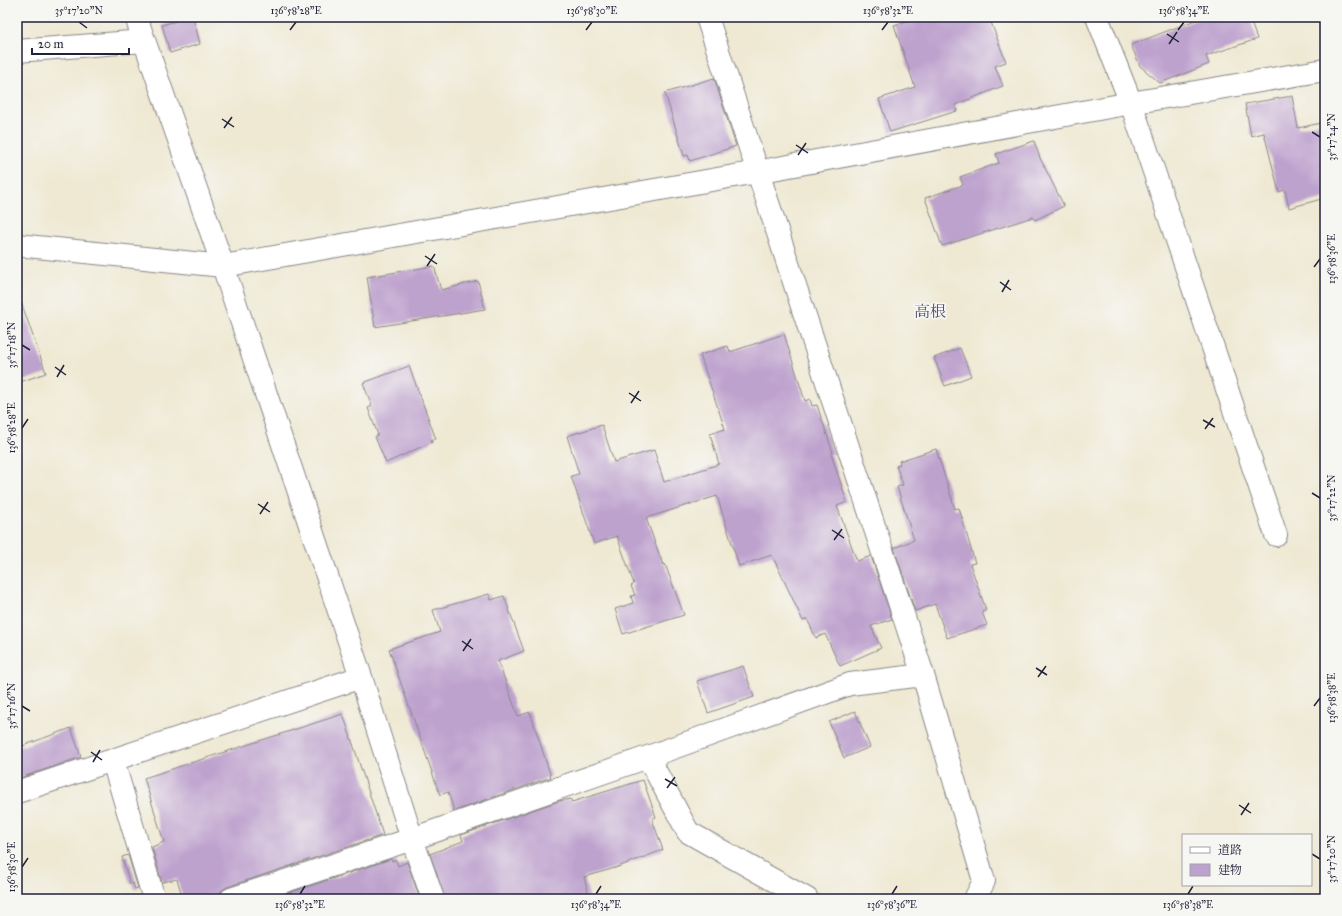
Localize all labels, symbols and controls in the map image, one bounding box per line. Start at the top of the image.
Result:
text: 35°17'20"N [55,5,103,17]
text: 136°58'28"E [270,5,322,17]
text: 136°58'30"E [567,5,617,17]
text: 136°58'32"E [863,5,913,17]
text: 136°58'34"E [1159,5,1209,17]
scale bar [32,30,129,56]
text: 20 m [38,37,64,51]
text: 35°17'24"N [1326,113,1338,161]
text: 136°58'36"E [1326,234,1338,284]
district label: 高根 [914,302,946,321]
text: 35°17'18"N [6,321,18,368]
text: 136°58'28"E [6,402,18,454]
text: 35°17'22"N [1326,474,1338,522]
text: 136°58'38"E [1326,673,1338,723]
text: 35°17'16"N [6,682,18,729]
legend [1182,834,1312,886]
text: 35°17'20"N [1326,835,1338,883]
text: 136°58'30"E [6,842,18,892]
text: 道路 [1218,843,1242,857]
text: 建物 [1218,863,1242,877]
text: 136°58'32"E [275,899,325,911]
text: 136°58'34"E [571,899,621,911]
text: 136°58'36"E [867,899,917,911]
text: 136°58'38"E [1163,899,1213,911]

